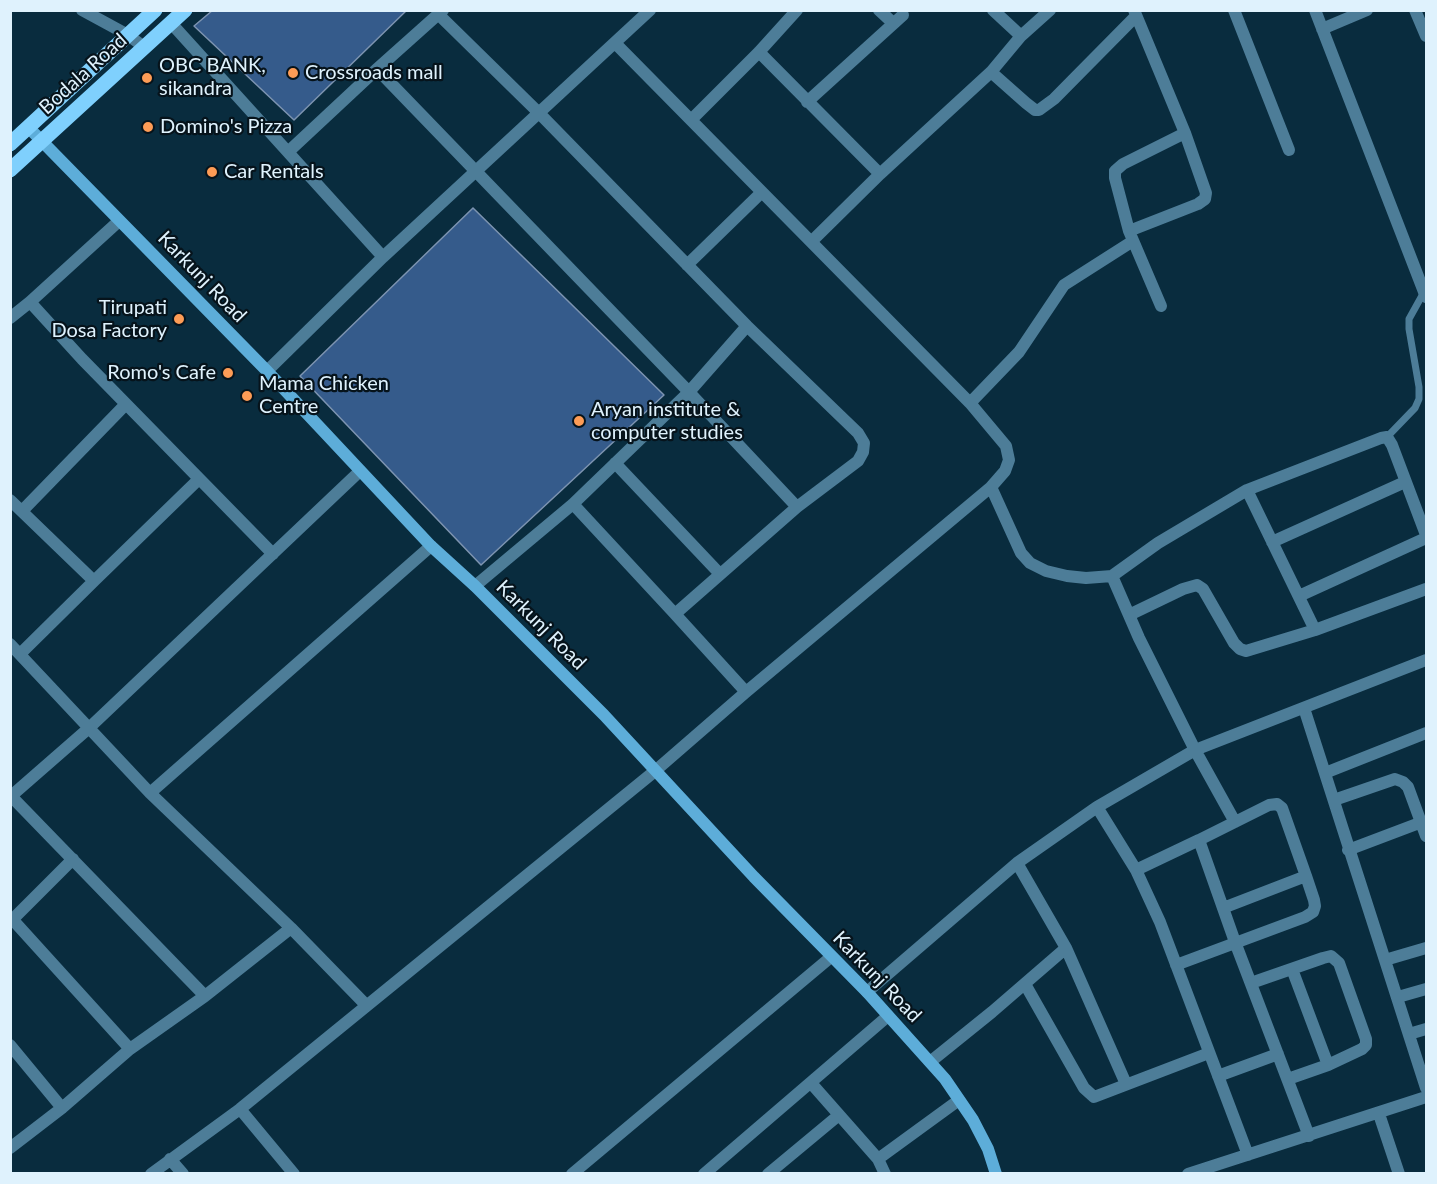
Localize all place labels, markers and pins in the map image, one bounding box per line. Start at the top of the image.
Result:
place label: OBC BANK, sikandra [159,54,266,101]
place label: Crossroads mall [305,61,443,85]
marker: Crossroads mall [286,66,300,80]
marker: OBC BANK, sikandra [140,71,154,85]
place label: Domino's Pizza [160,115,292,139]
marker: Domino's Pizza [141,120,155,134]
place label: Car Rentals [224,160,324,184]
marker: Car Rentals [205,165,219,179]
place label: Tirupati Dosa Factory [51,296,167,343]
marker: Tirupati Dosa Factory [172,312,186,326]
place label: Romo's Cafe [107,361,216,385]
marker: Romo's Cafe [221,366,235,380]
place label: Mama Chicken Centre [259,372,389,419]
marker: Mama Chicken Centre [240,389,254,403]
place label: Aryan institute & computer studies [591,398,743,445]
marker: Aryan institute & computer studies [572,414,586,428]

